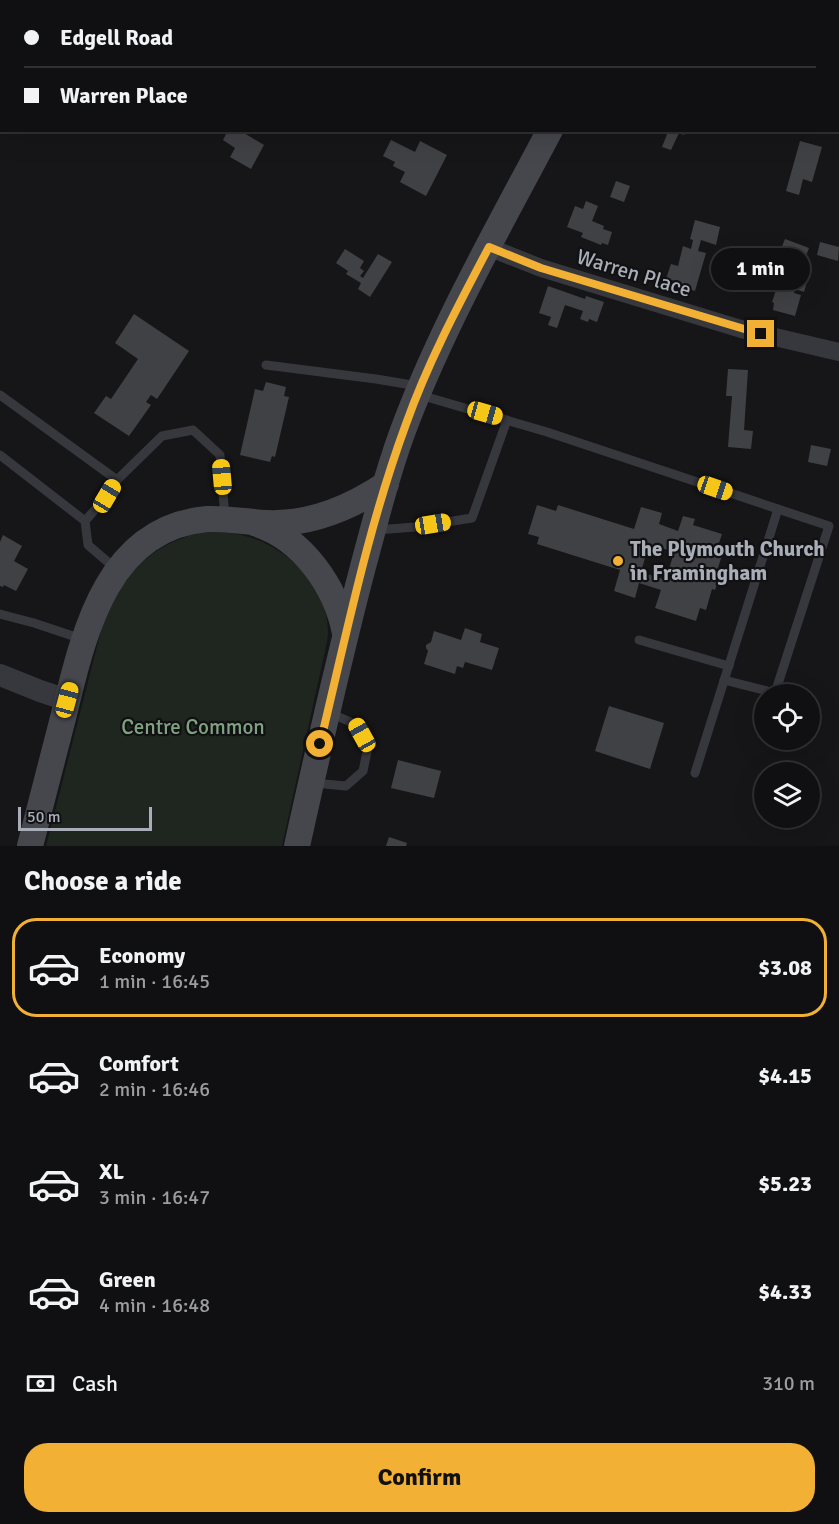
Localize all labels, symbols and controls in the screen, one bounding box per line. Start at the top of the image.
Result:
text: Edgell Road [60,24,173,51]
text: Warren Place [60,82,188,109]
street label: Warren Place [574,243,694,303]
callout: 1 min [712,247,810,289]
text: 1 min [736,256,785,281]
route end [747,320,774,347]
car [465,399,505,427]
car [211,458,233,496]
car [695,474,735,502]
car [90,476,124,516]
car [414,512,452,536]
place label: The Plymouth Church in Framingham [630,536,825,586]
marker: The Plymouth Church in Framingham [611,554,625,568]
car [54,680,80,720]
map controls [754,684,820,828]
button: locate [754,684,820,750]
park label: Centre Common [121,714,265,740]
car [345,715,379,755]
route start [306,730,333,757]
button: layers [754,762,820,828]
scale bar [18,804,152,832]
text: 50 m [27,807,61,827]
text: Choose a ride [24,865,182,898]
icon: car [27,941,81,995]
text: Economy [99,942,185,969]
text: $3.08 [758,954,812,981]
text: 1 min · 16:45 [99,969,210,994]
icon: car [27,1049,81,1103]
text: Comfort [99,1050,179,1077]
text: $4.15 [758,1062,812,1089]
text: 2 min · 16:46 [99,1077,210,1102]
icon: car [27,1157,81,1211]
text: XL [99,1158,124,1185]
text: $5.23 [758,1170,812,1197]
text: 3 min · 16:47 [99,1185,210,1210]
icon: car [27,1265,81,1319]
text: Green [99,1266,156,1293]
text: $4.33 [758,1278,812,1305]
text: 4 min · 16:48 [99,1293,210,1318]
icon: cash [24,1367,57,1400]
text: Cash [72,1370,118,1397]
text: 310 m [762,1371,815,1396]
button: Confirm [24,1443,815,1512]

